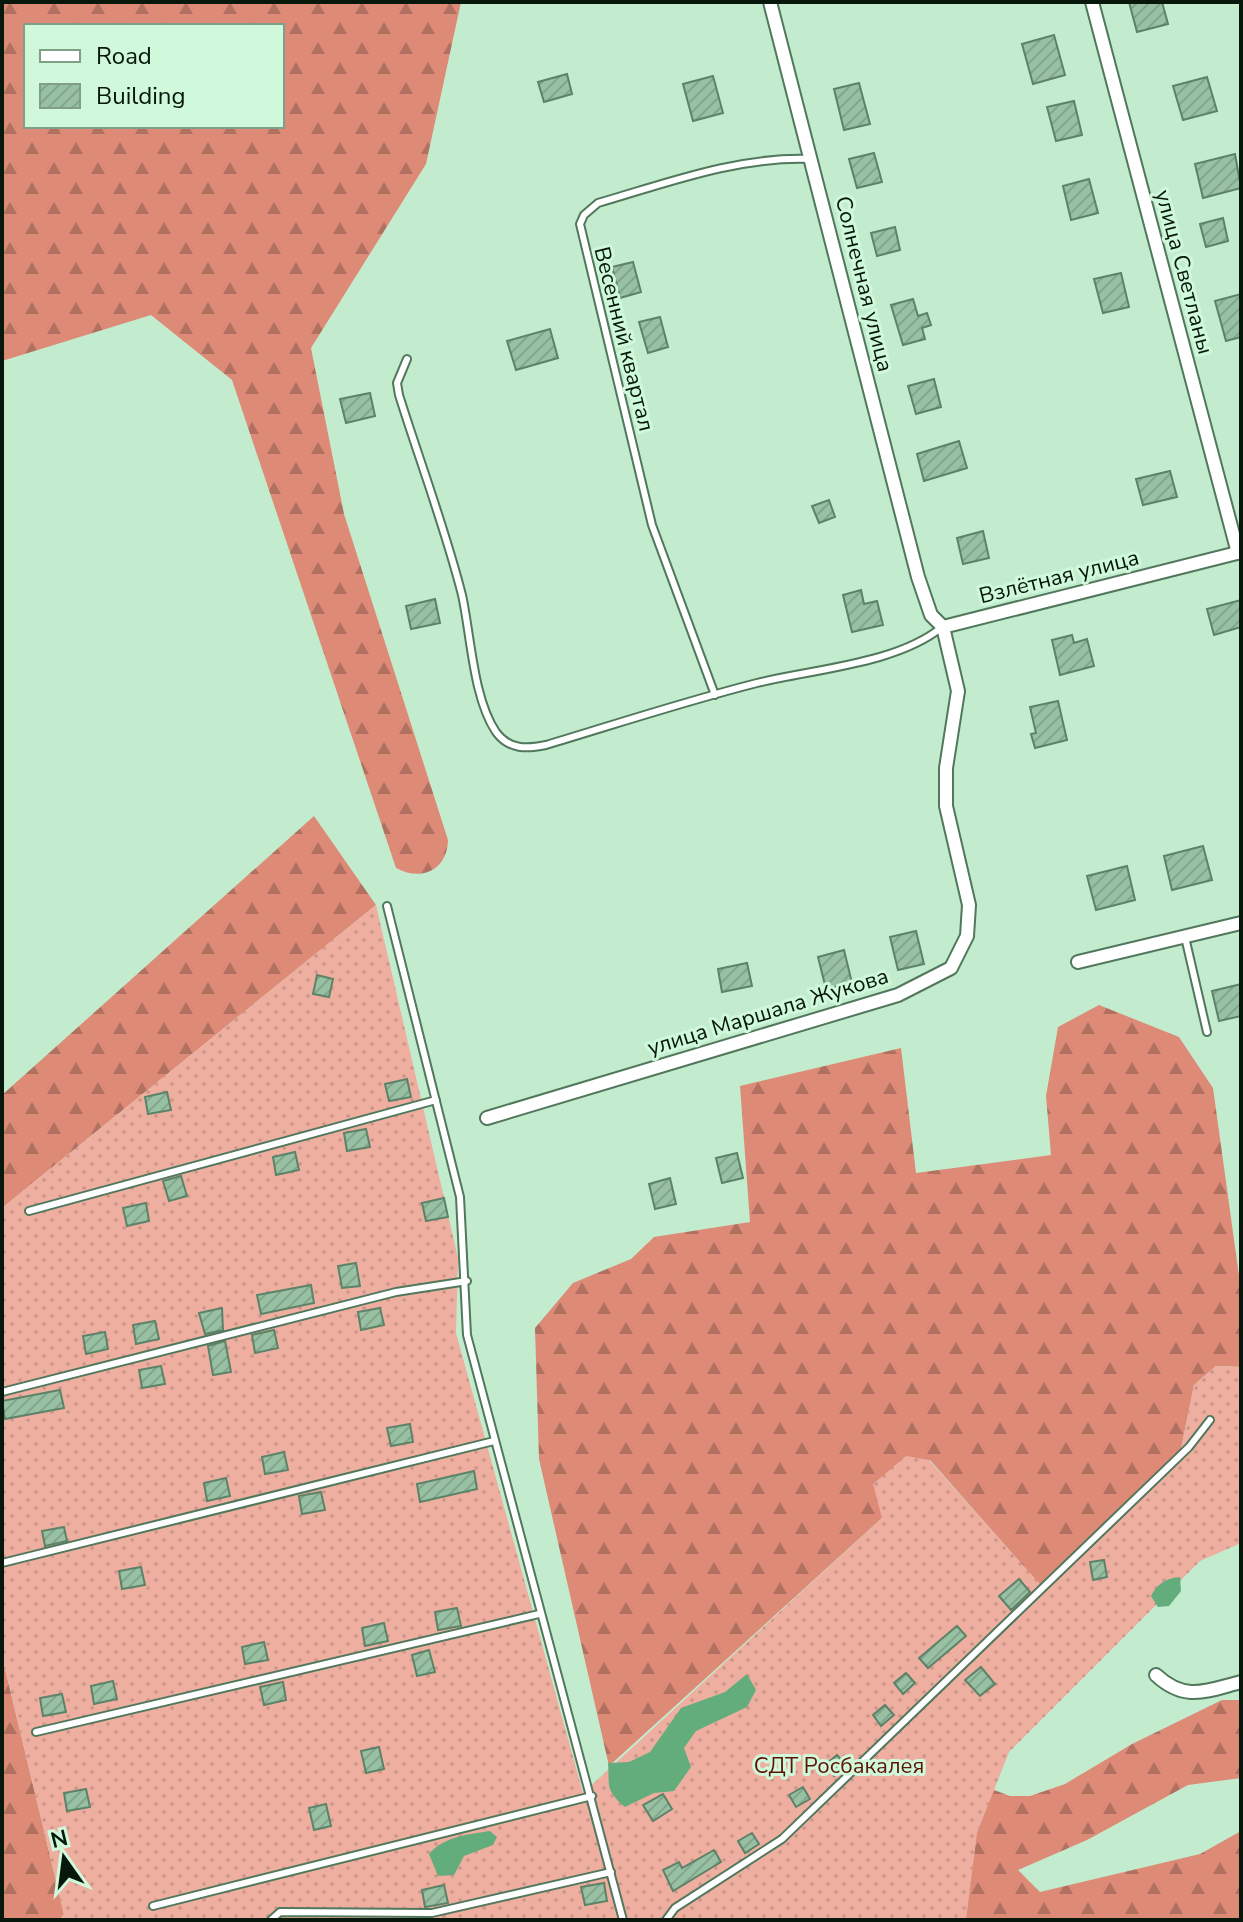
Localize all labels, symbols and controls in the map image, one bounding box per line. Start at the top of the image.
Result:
legend [24,24,284,128]
text: Road [96,40,152,72]
text: Building [96,80,186,112]
street label: улица Светланы [1148,187,1220,357]
street label: Солнечная улица [828,193,900,375]
street label: Весенний квартал [587,244,661,434]
street label: Взлётная улица [976,543,1142,611]
street label: улица Маршала Жукова [644,961,892,1063]
park label: СДТ Росбакалея [754,1751,924,1781]
north arrow [24,1818,104,1898]
text: N [48,1823,71,1856]

